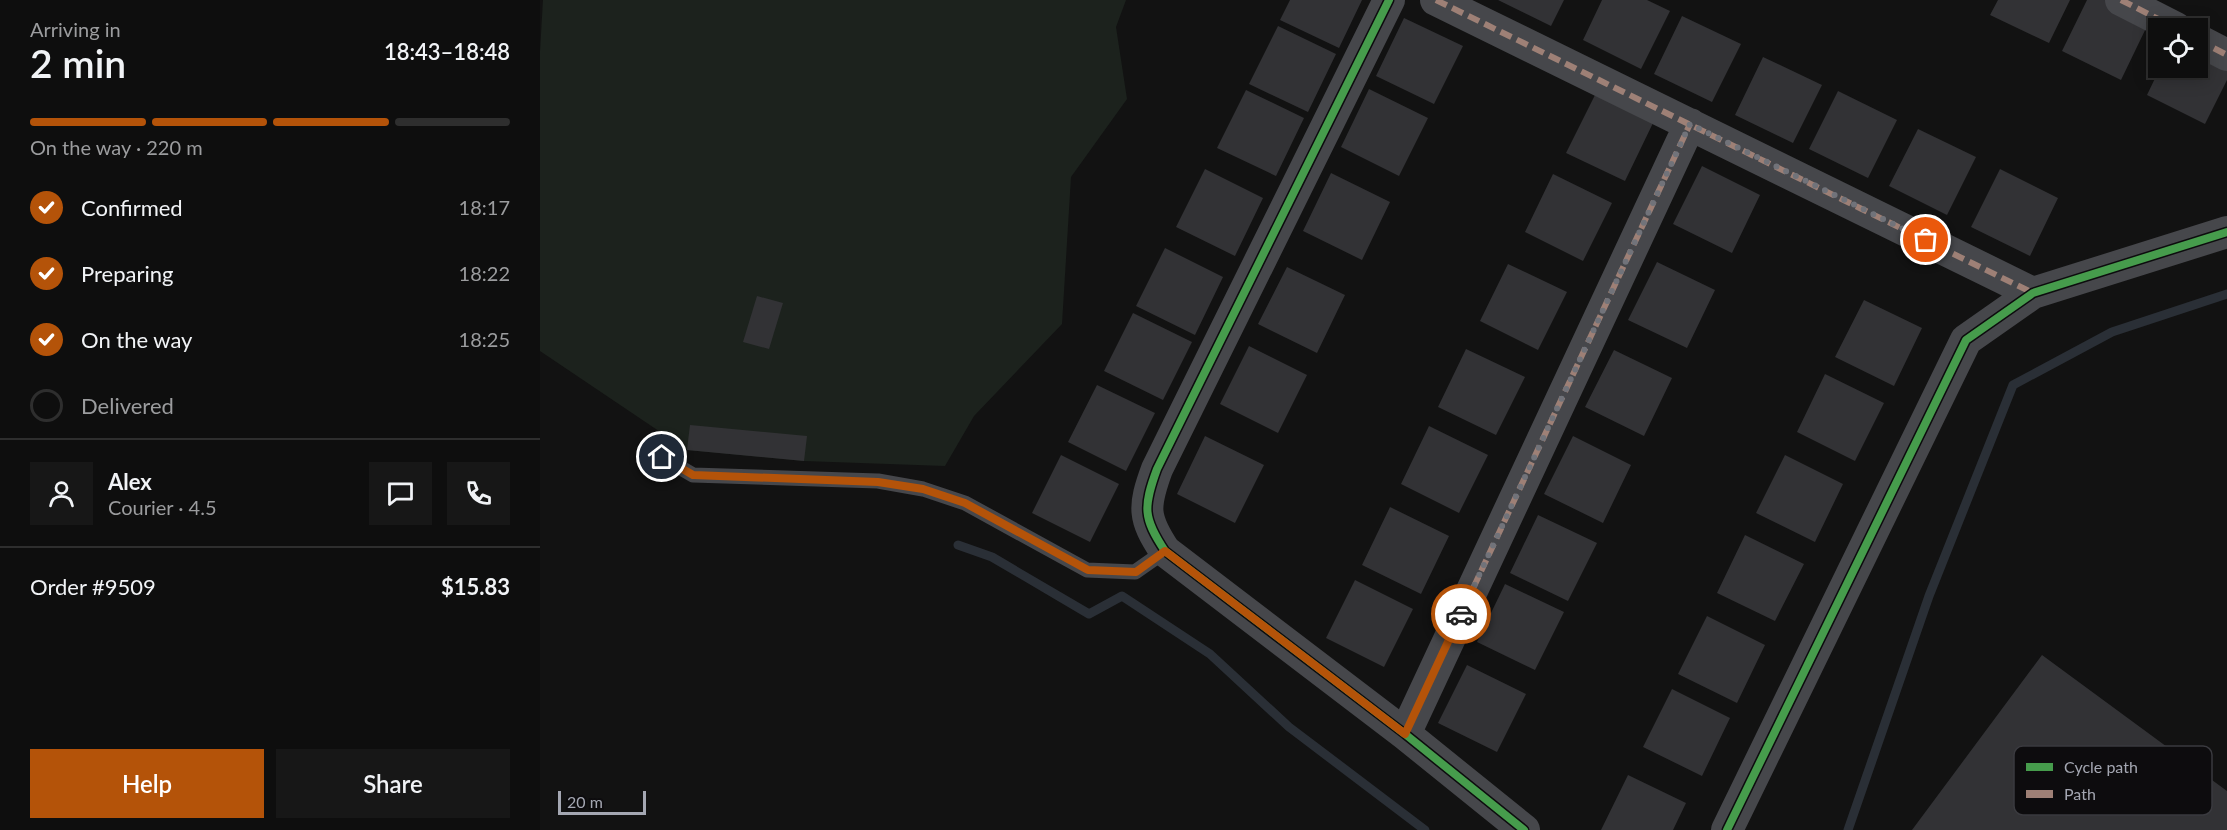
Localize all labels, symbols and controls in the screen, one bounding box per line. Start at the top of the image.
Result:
text: Arriving in [30,17,121,41]
map controls [2148,18,2208,78]
button: locate [2148,18,2208,78]
text: 18:43–18:48 [384,38,510,65]
text: 2 min [30,40,126,86]
text: On the way · 220 m [30,135,203,159]
icon: check [30,191,63,224]
text: Confirmed [81,194,183,221]
text: 18:17 [459,195,510,219]
pin [1900,214,1951,265]
icon: bag [1909,223,1942,256]
icon: check [30,257,63,290]
text: Preparing [81,260,173,287]
text: 18:22 [459,261,510,285]
icon: check [30,323,63,356]
text: On the way [81,326,192,353]
text: 18:25 [459,327,510,351]
text: Delivered [81,392,174,419]
pin [636,431,687,482]
icon: home [645,440,678,473]
button: person [30,462,93,525]
button: chat [369,462,432,525]
button: phone [447,462,510,525]
text: Alex [108,468,152,495]
text: Courier · 4.5 [108,495,217,519]
text: Order #9509 [30,573,156,600]
text: $15.83 [441,573,510,600]
courier [1431,584,1491,644]
icon: car [1445,598,1478,631]
legend [2014,746,2212,815]
button: Help [30,749,264,818]
button: Share [276,749,510,818]
text: Cycle path [2064,757,2138,776]
text: Path [2064,784,2096,803]
scale bar [558,788,646,816]
text: 20 m [567,792,603,811]

